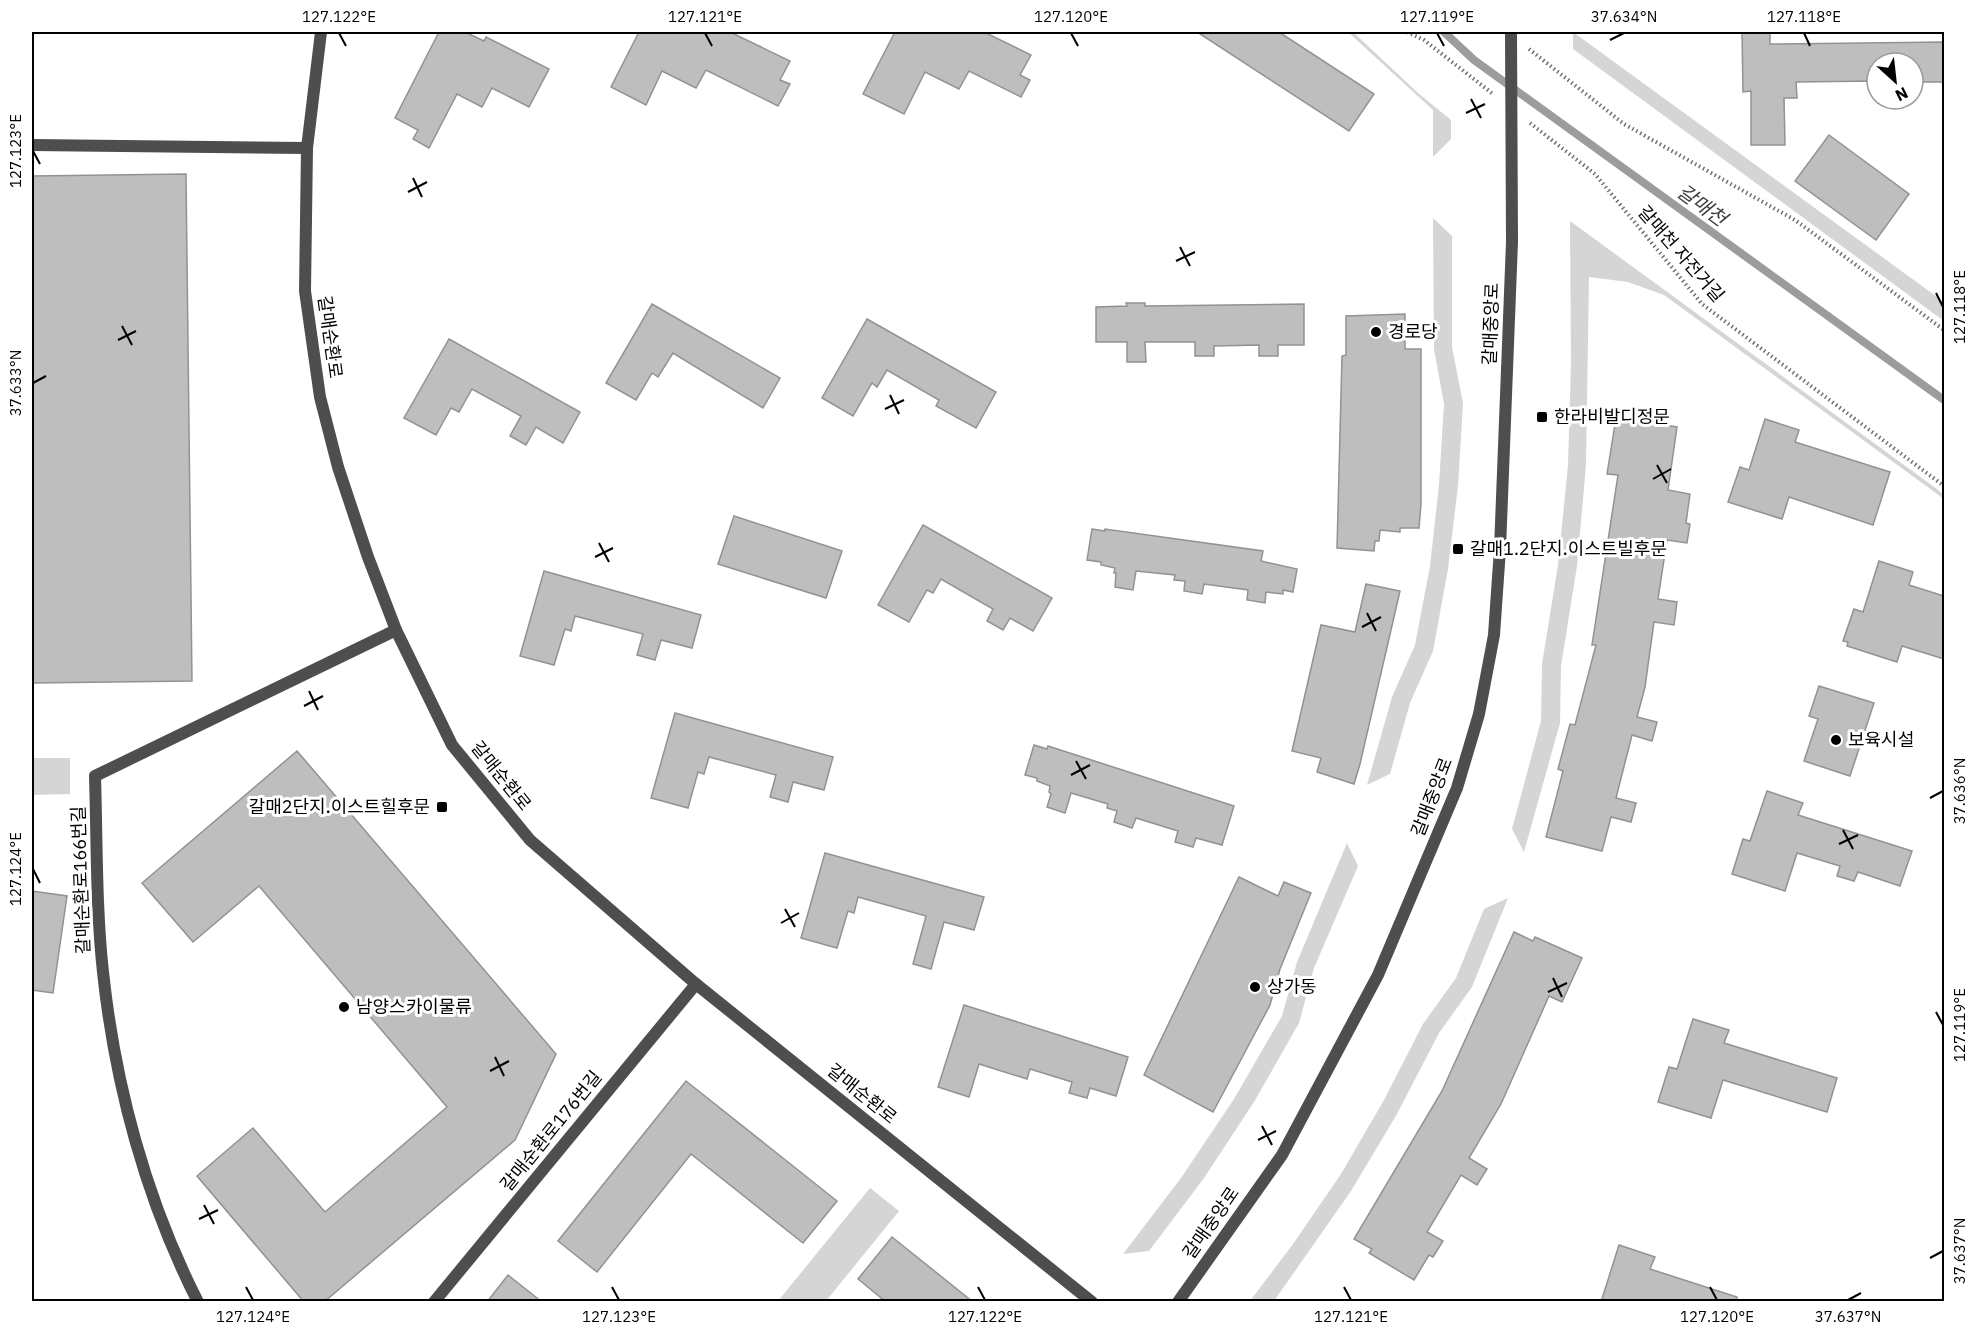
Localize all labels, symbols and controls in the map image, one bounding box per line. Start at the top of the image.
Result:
text: 127.122°E [302,7,376,26]
text: 127.121°E [668,7,742,26]
text: 127.120°E [1034,7,1108,26]
text: 127.119°E [1400,7,1474,26]
text: 37.634°N [1591,7,1657,26]
text: 127.118°E [1767,7,1841,26]
north arrow [1865,51,1925,111]
text: N [1892,83,1912,106]
text: 127.123°E [6,114,25,188]
water label: 갈매천 [1672,177,1735,233]
street label: 갈매천 자전거길 [1633,201,1729,307]
text: 127.118°E [1950,270,1969,344]
street label: 갈매중앙로 [1478,282,1503,366]
street label: 갈매순환로 [313,294,348,380]
place label: 경로당 [1388,320,1438,343]
marker: 경로당 [1369,325,1383,339]
text: 37.633°N [6,350,25,416]
place label: 한라비발디정문 [1554,405,1670,428]
marker: 한라비발디정문 [1535,410,1549,424]
place label: 갈매1.2단지.이스트빌후문 [1470,537,1667,560]
marker: 갈매1.2단지.이스트빌후문 [1451,542,1465,556]
place label: 보육시설 [1848,728,1914,751]
marker: 보육시설 [1829,733,1843,747]
street label: 갈매순환로 [466,736,536,815]
street label: 갈매중앙로 [1406,754,1457,840]
text: 37.636°N [1950,758,1969,824]
place label: 갈매2단지.이스트힐후문 [249,795,430,818]
marker: 갈매2단지.이스트힐후문 [435,800,449,814]
street label: 갈매순환로166번길 [66,805,95,955]
text: 127.124°E [6,832,25,906]
place label: 상가동 [1267,975,1317,998]
marker: 상가동 [1248,980,1262,994]
text: 127.119°E [1950,988,1969,1062]
place label: 남양스카이물류 [356,995,472,1018]
marker: 남양스카이물류 [337,1000,351,1014]
street label: 갈매순환로 [823,1059,902,1129]
street label: 갈매순환로176번길 [495,1066,606,1196]
street label: 갈매중앙로 [1177,1182,1244,1263]
text: 37.637°N [1950,1218,1969,1284]
text: 127.124°E [216,1307,290,1326]
text: 127.123°E [582,1307,656,1326]
text: 127.122°E [948,1307,1022,1326]
text: 127.121°E [1314,1307,1388,1326]
text: 127.120°E [1680,1307,1754,1326]
text: 37.637°N [1815,1307,1881,1326]

